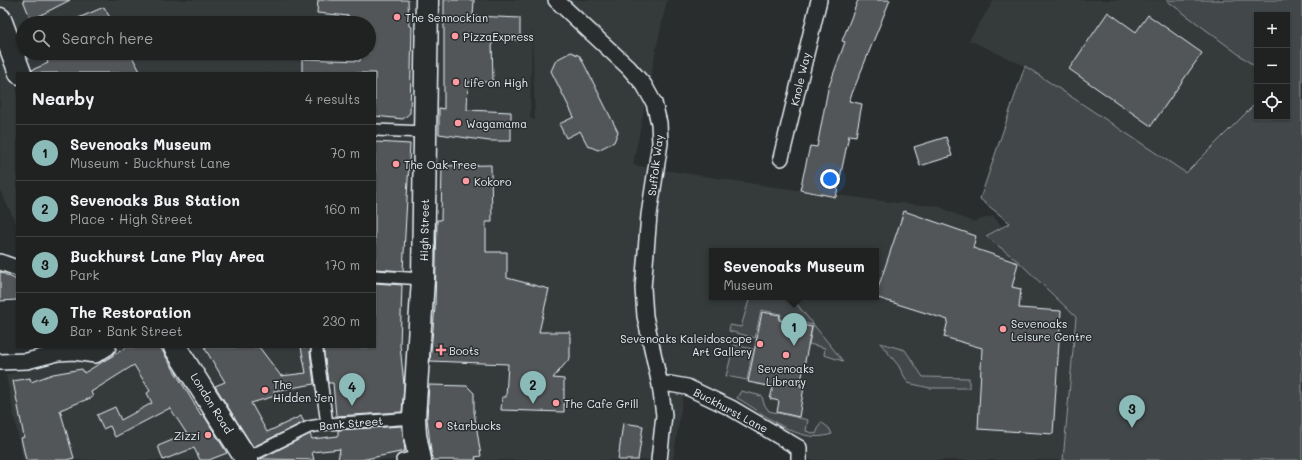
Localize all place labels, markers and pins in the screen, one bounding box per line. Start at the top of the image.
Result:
place label: The Sennockian [405,10,488,25]
marker: The Sennockian [392,12,402,22]
place label: PizzaExpress [463,29,534,44]
marker: PizzaExpress [450,31,460,41]
place label: Life on High [464,75,528,90]
marker: Life on High [451,77,461,87]
place label: Wagamama [466,116,527,131]
marker: Wagamama [453,118,463,128]
place label: The Oak Tree [404,157,477,172]
marker: The Oak Tree [391,159,401,169]
place label: Kokoro [474,174,512,189]
marker: Kokoro [461,176,471,186]
pin: 1 [781,313,807,346]
place label: Sevenoaks Leisure Centre [1011,316,1092,344]
marker: Sevenoaks Leisure Centre [998,324,1008,334]
place label: Sevenoaks Kaleidoscope Art Gallery [620,331,752,359]
marker: Sevenoaks Kaleidoscope Art Gallery [755,339,765,349]
place label: Boots [449,343,479,358]
marker: Boots [436,345,446,355]
marker: Sevenoaks Library [781,350,791,360]
place label: Sevenoaks Library [758,361,814,389]
pin: 2 [520,371,546,404]
pin: 4 [339,373,365,406]
place label: The Hidden Jen [273,377,334,405]
marker: The Hidden Jen [260,385,270,395]
pin: 3 [1119,395,1145,428]
place label: The Cafe Grill [564,396,639,411]
marker: The Cafe Grill [551,398,561,408]
place label: Starbucks [447,418,501,433]
marker: Starbucks [434,420,444,430]
place label: Zizzi [174,428,200,443]
marker: Zizzi [203,430,213,440]

